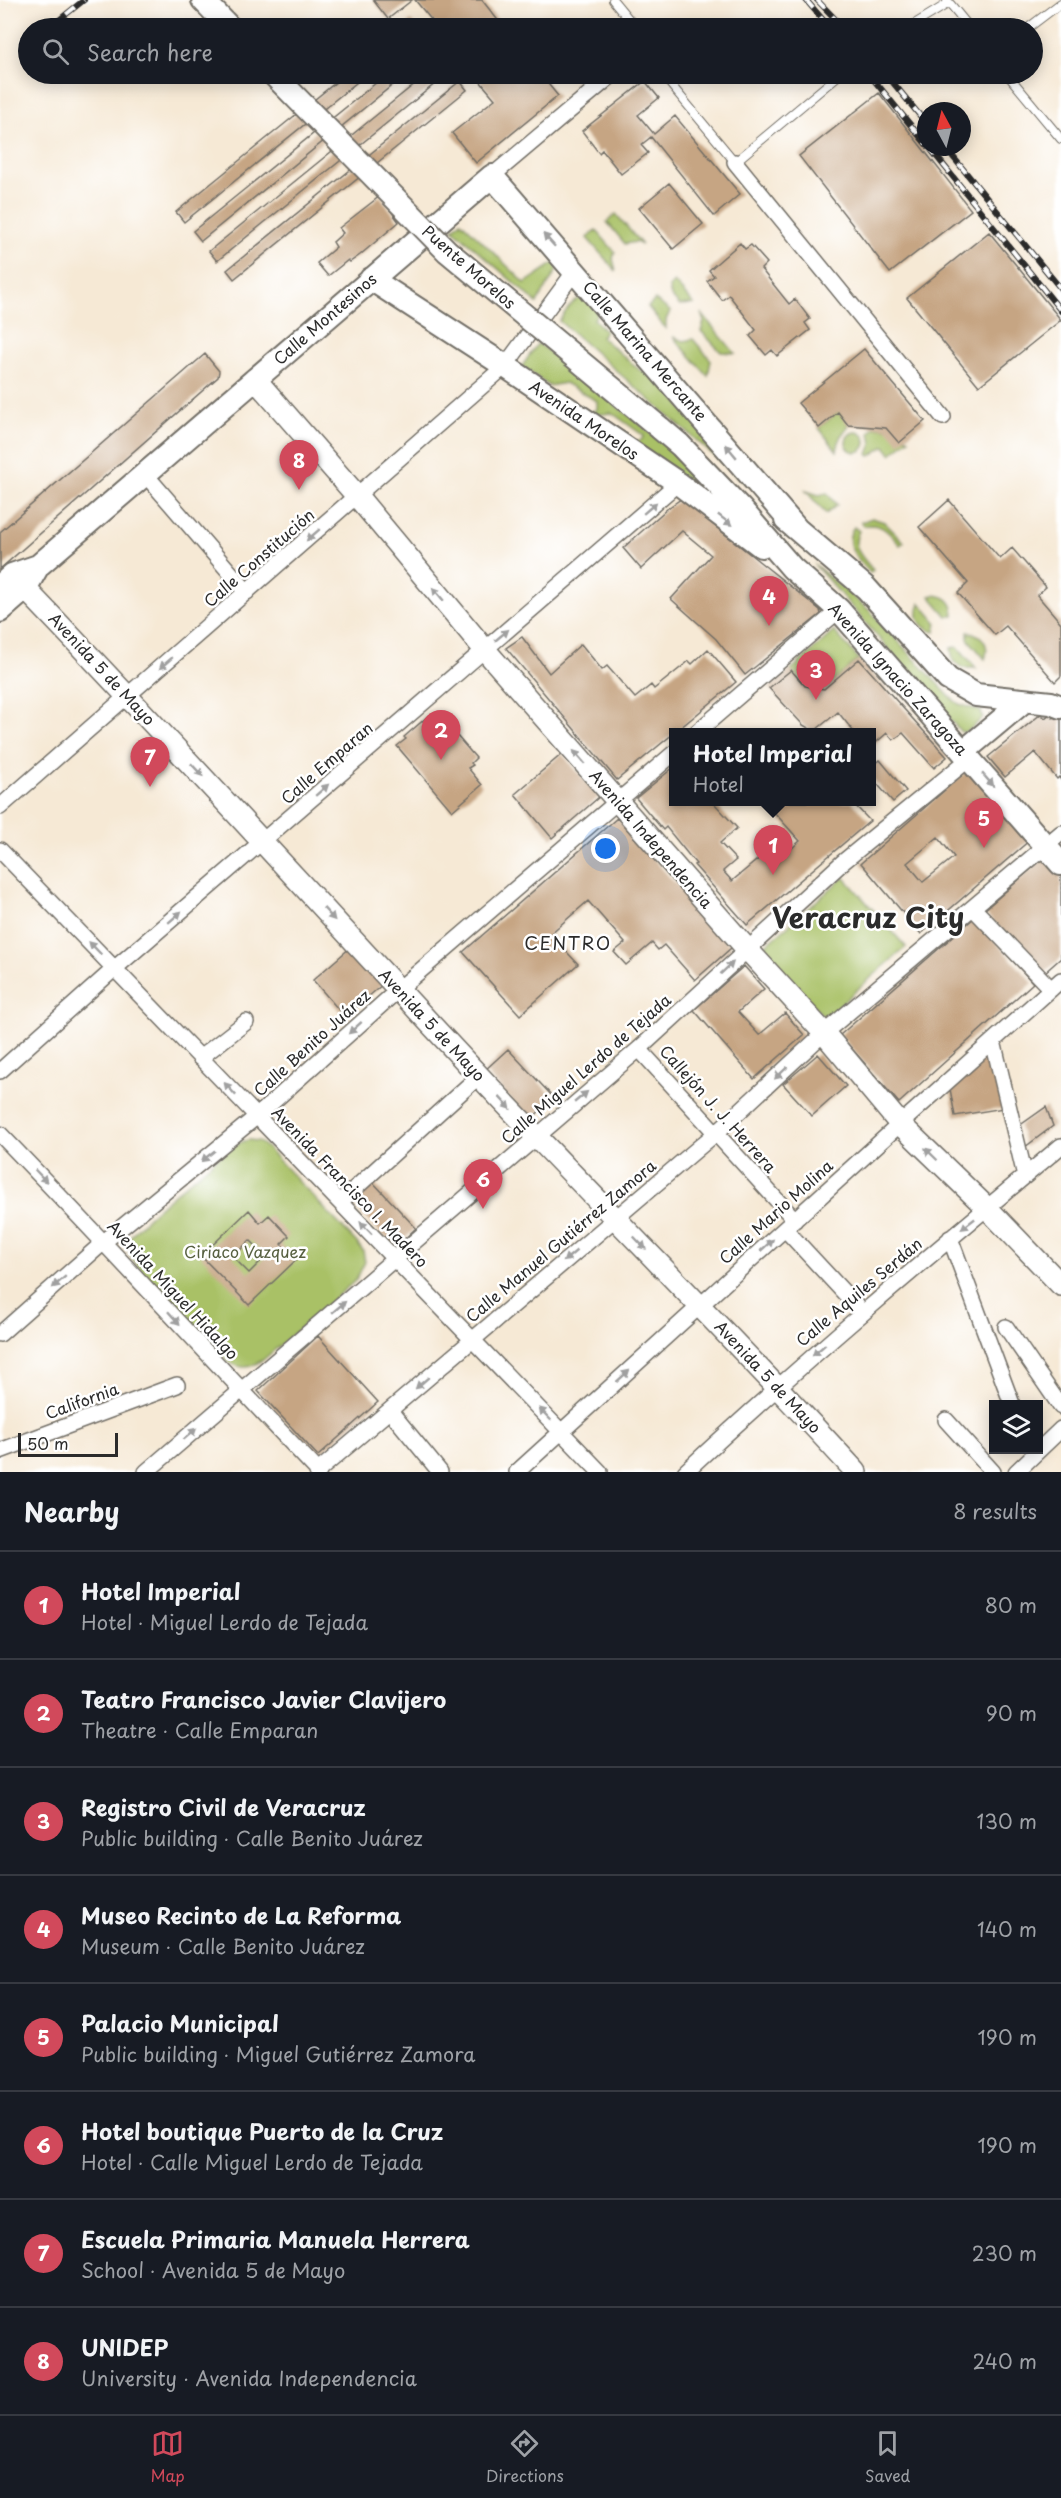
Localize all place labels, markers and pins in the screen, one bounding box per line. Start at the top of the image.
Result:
pin: 8 [280,440,318,490]
pin: 4 [750,576,788,626]
pin: 3 [796,650,836,700]
pin: 2 [422,710,460,760]
pin: 7 [130,738,170,787]
pin: 5 [964,798,1004,848]
pin: 1 [754,826,792,875]
pin: 6 [464,1160,502,1209]

